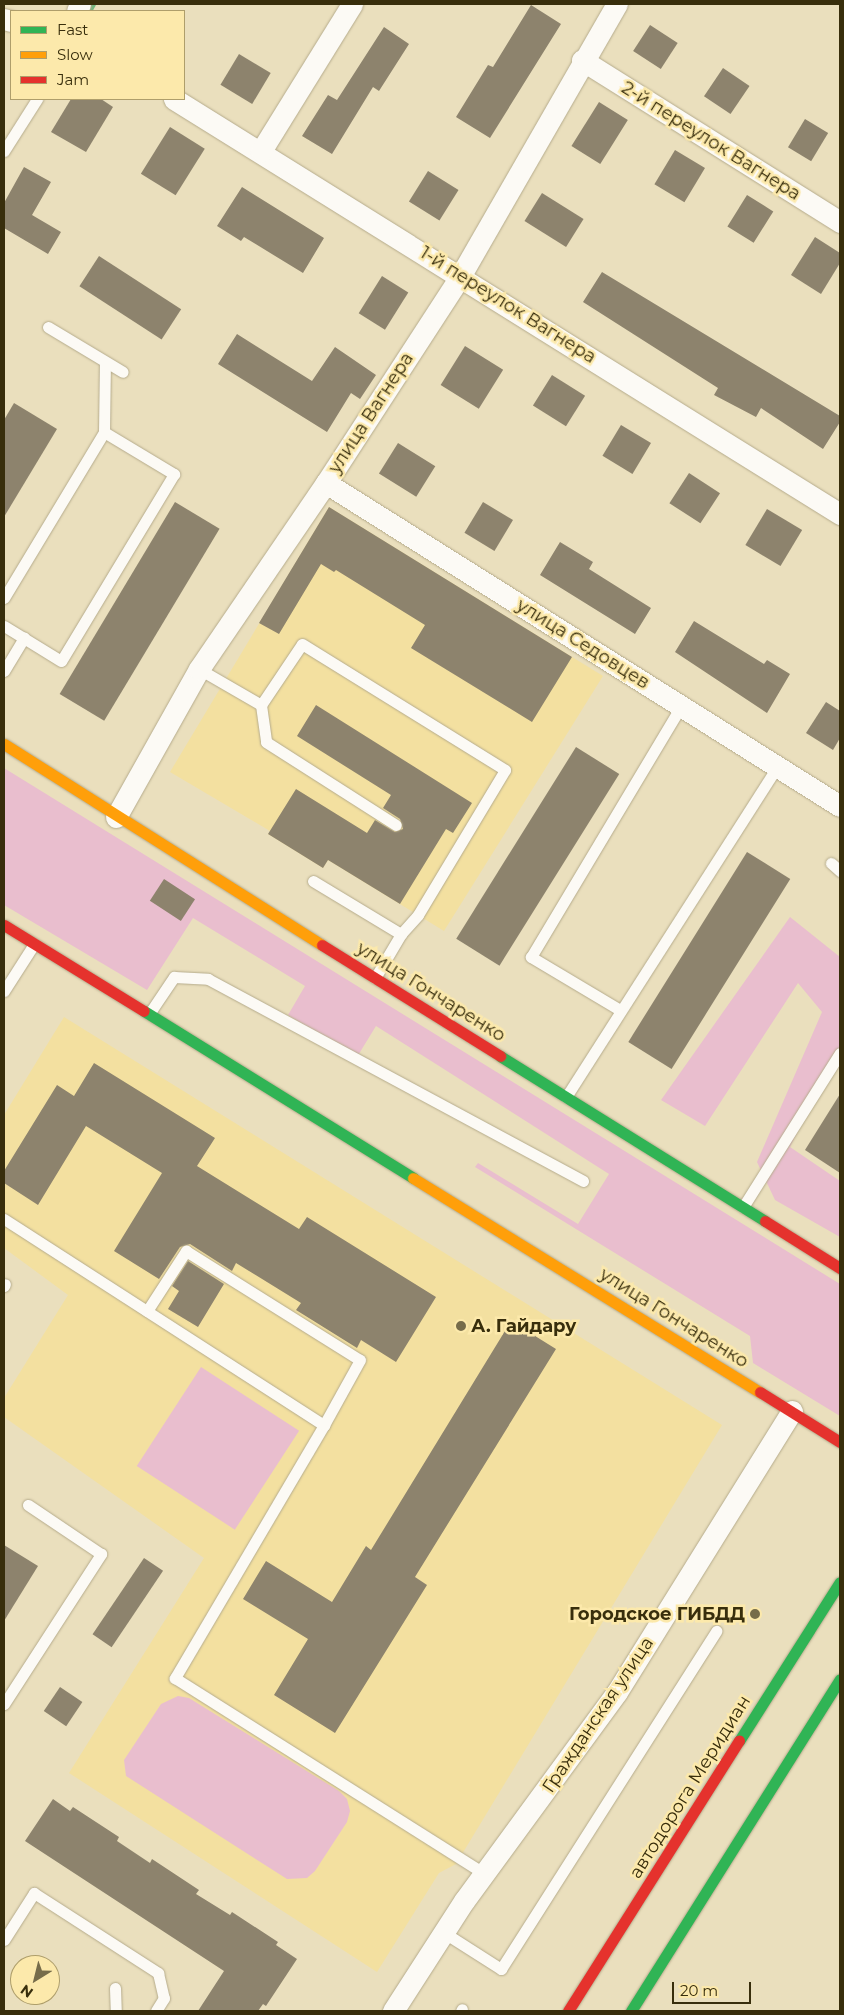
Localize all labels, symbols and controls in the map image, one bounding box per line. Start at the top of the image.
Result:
legend [10,10,185,100]
text: Fast [57,20,88,39]
text: Slow [57,45,93,64]
text: Jam [57,70,89,89]
street label: 2-й переулок Вагнера [618,77,804,205]
street label: 1-й переулок Вагнера [416,242,600,368]
street label: улица Вагнера [324,349,418,477]
street label: улица Седовцев [512,594,654,694]
street label: улица Гончаренко [353,937,509,1047]
street label: улица Гончаренко [596,1263,752,1373]
place label: А. Гайдару [471,1315,576,1337]
marker: А. Гайдару [455,1320,467,1332]
place label: Городское ГИБДД [569,1603,745,1625]
marker: Городское ГИБДД [749,1608,761,1620]
street label: Гражданская улица [538,1633,658,1797]
street label: автодорога Меридиан [625,1692,755,1882]
north arrow [10,1955,60,2005]
scale bar [674,1972,753,2004]
text: N [17,1981,37,2002]
text: 20 m [680,1981,718,2000]

